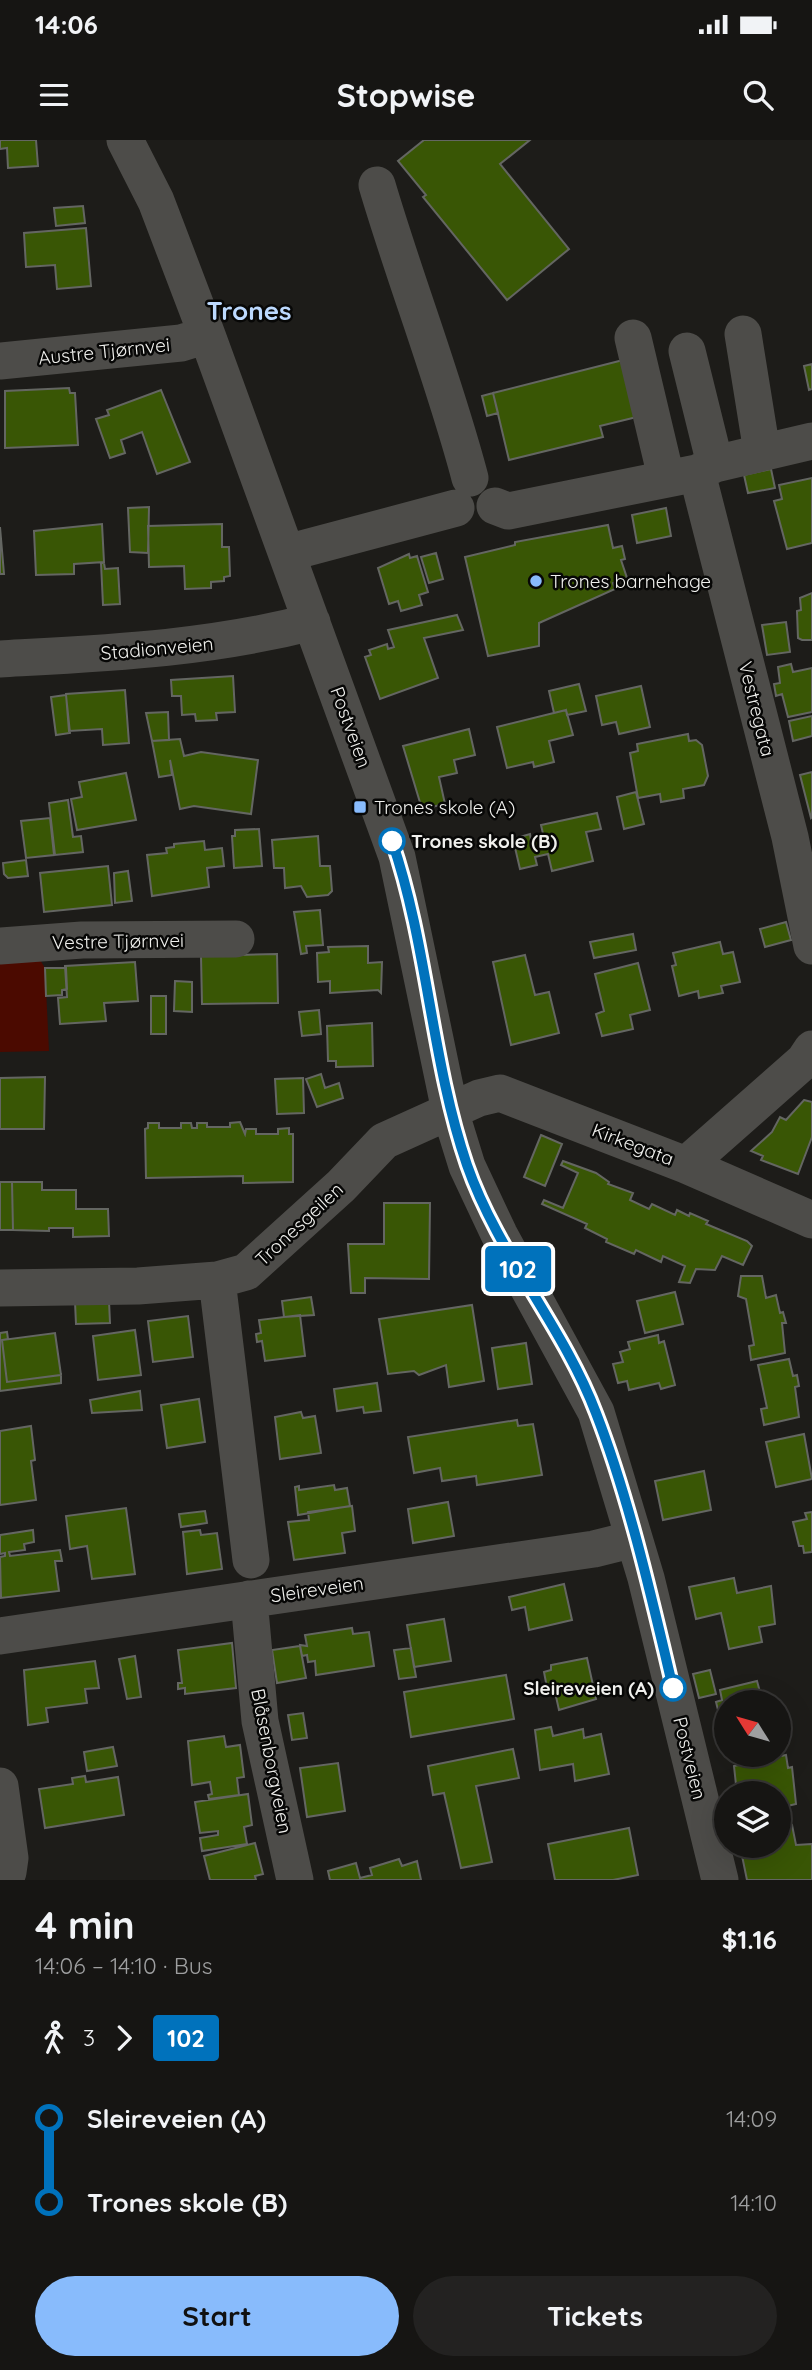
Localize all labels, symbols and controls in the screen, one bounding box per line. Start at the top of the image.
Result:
text: 14:06 [35,8,98,41]
text: Stopwise [337,75,475,115]
icon: menu [35,76,73,114]
icon: search [739,76,777,114]
district label: Trones [206,294,292,327]
street label: Austre Tjørnvei [37,332,171,370]
place label: Trones barnehage [550,569,711,593]
marker: Trones barnehage [528,573,544,589]
street label: Stadionveien [100,631,214,665]
street label: Vestregata [734,659,780,759]
street label: Postveien [325,683,377,771]
place label: Trones skole (A) [374,795,515,819]
marker: Trones skole (A) [352,799,368,815]
marker: Trones skole (B) [379,828,405,854]
place label: Trones skole (B) [411,829,558,853]
street label: Vestre Tjørnvei [52,928,184,954]
street label: Kirkegata [589,1117,677,1171]
street label: Tronesgeilen [250,1177,348,1271]
line badge: 102 [478,1246,558,1292]
text: 102 [499,1254,537,1284]
street label: Sleireveien [269,1571,365,1607]
marker: Sleireveien (A) [660,1675,686,1701]
place label: Sleireveien (A) [523,1676,654,1700]
street label: Blåsenborgveien [246,1686,298,1836]
north arrow [714,1690,791,1768]
map controls [714,1690,791,1858]
street label: Postveien [668,1714,712,1802]
button: layers [714,1781,791,1858]
text: 4 min [35,1901,135,1949]
text: $1.16 [722,1923,777,1956]
text: 14:06 – 14:10 · Bus [35,1951,213,1980]
icon: walk [35,2019,73,2057]
icon: forward [105,2019,143,2057]
text: 3 [83,2023,95,2052]
text: 102 [167,2023,205,2053]
text: Sleireveien (A) [87,2102,266,2135]
text: 14:09 [726,2104,777,2133]
text: Trones skole (B) [87,2186,287,2219]
text: 14:10 [730,2188,777,2217]
button: Start [35,2276,399,2356]
button: Tickets [413,2276,777,2356]

